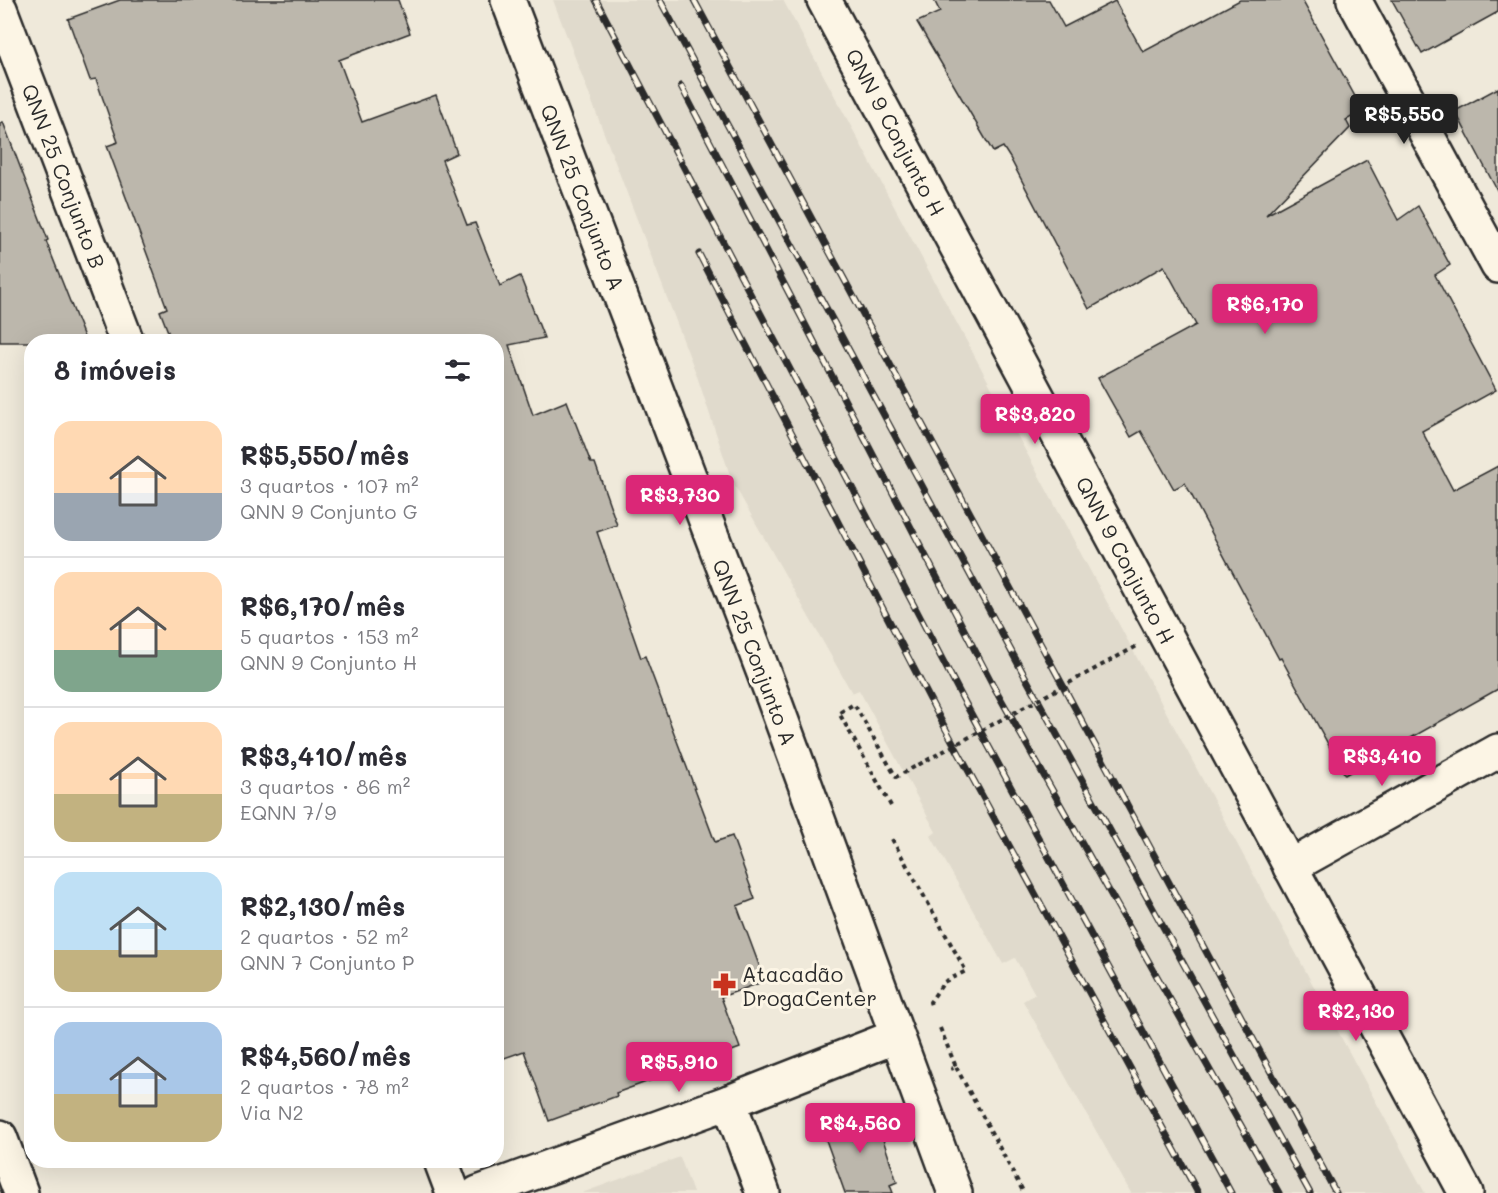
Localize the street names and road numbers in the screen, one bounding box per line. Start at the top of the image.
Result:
street label: QNN 9 Conjunto H [840,44,952,220]
street label: QNN 25 Conjunto B [16,80,112,272]
street label: QNN 25 Conjunto A [535,100,631,294]
street label: QNN 9 Conjunto H [1070,472,1182,648]
street label: QNN 25 Conjunto A [707,555,803,749]

